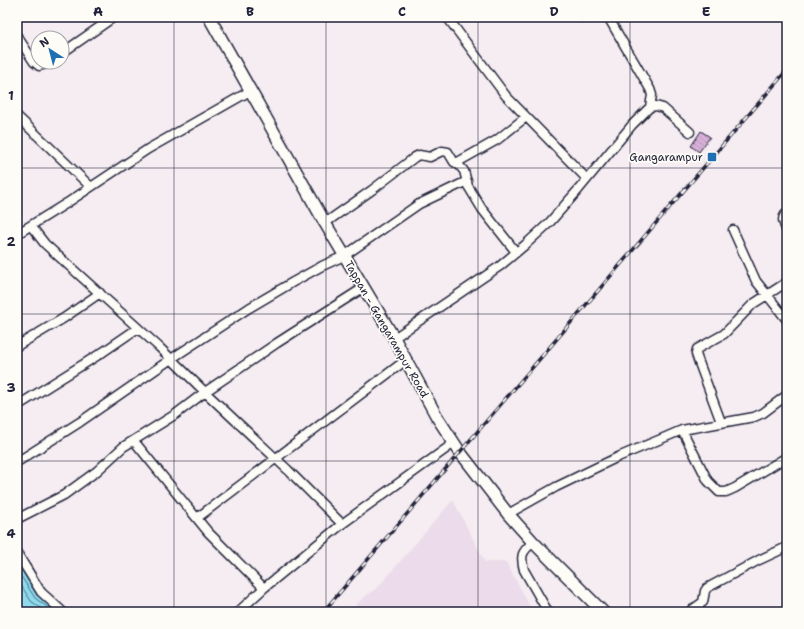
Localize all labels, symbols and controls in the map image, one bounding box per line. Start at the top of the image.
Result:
text: A [93,3,103,20]
text: B [246,3,254,20]
text: C [398,3,406,20]
text: D [549,3,559,20]
text: E [702,3,711,20]
north arrow [30,30,70,70]
text: N [36,34,53,51]
text: 1 [8,87,14,104]
place label: Gangarampur [629,150,703,165]
marker: Gangarampur [706,151,718,163]
text: 2 [6,233,16,250]
street label: Tappan - Gangarampur Road [341,258,432,401]
text: 3 [6,379,16,396]
text: 4 [6,525,16,542]

